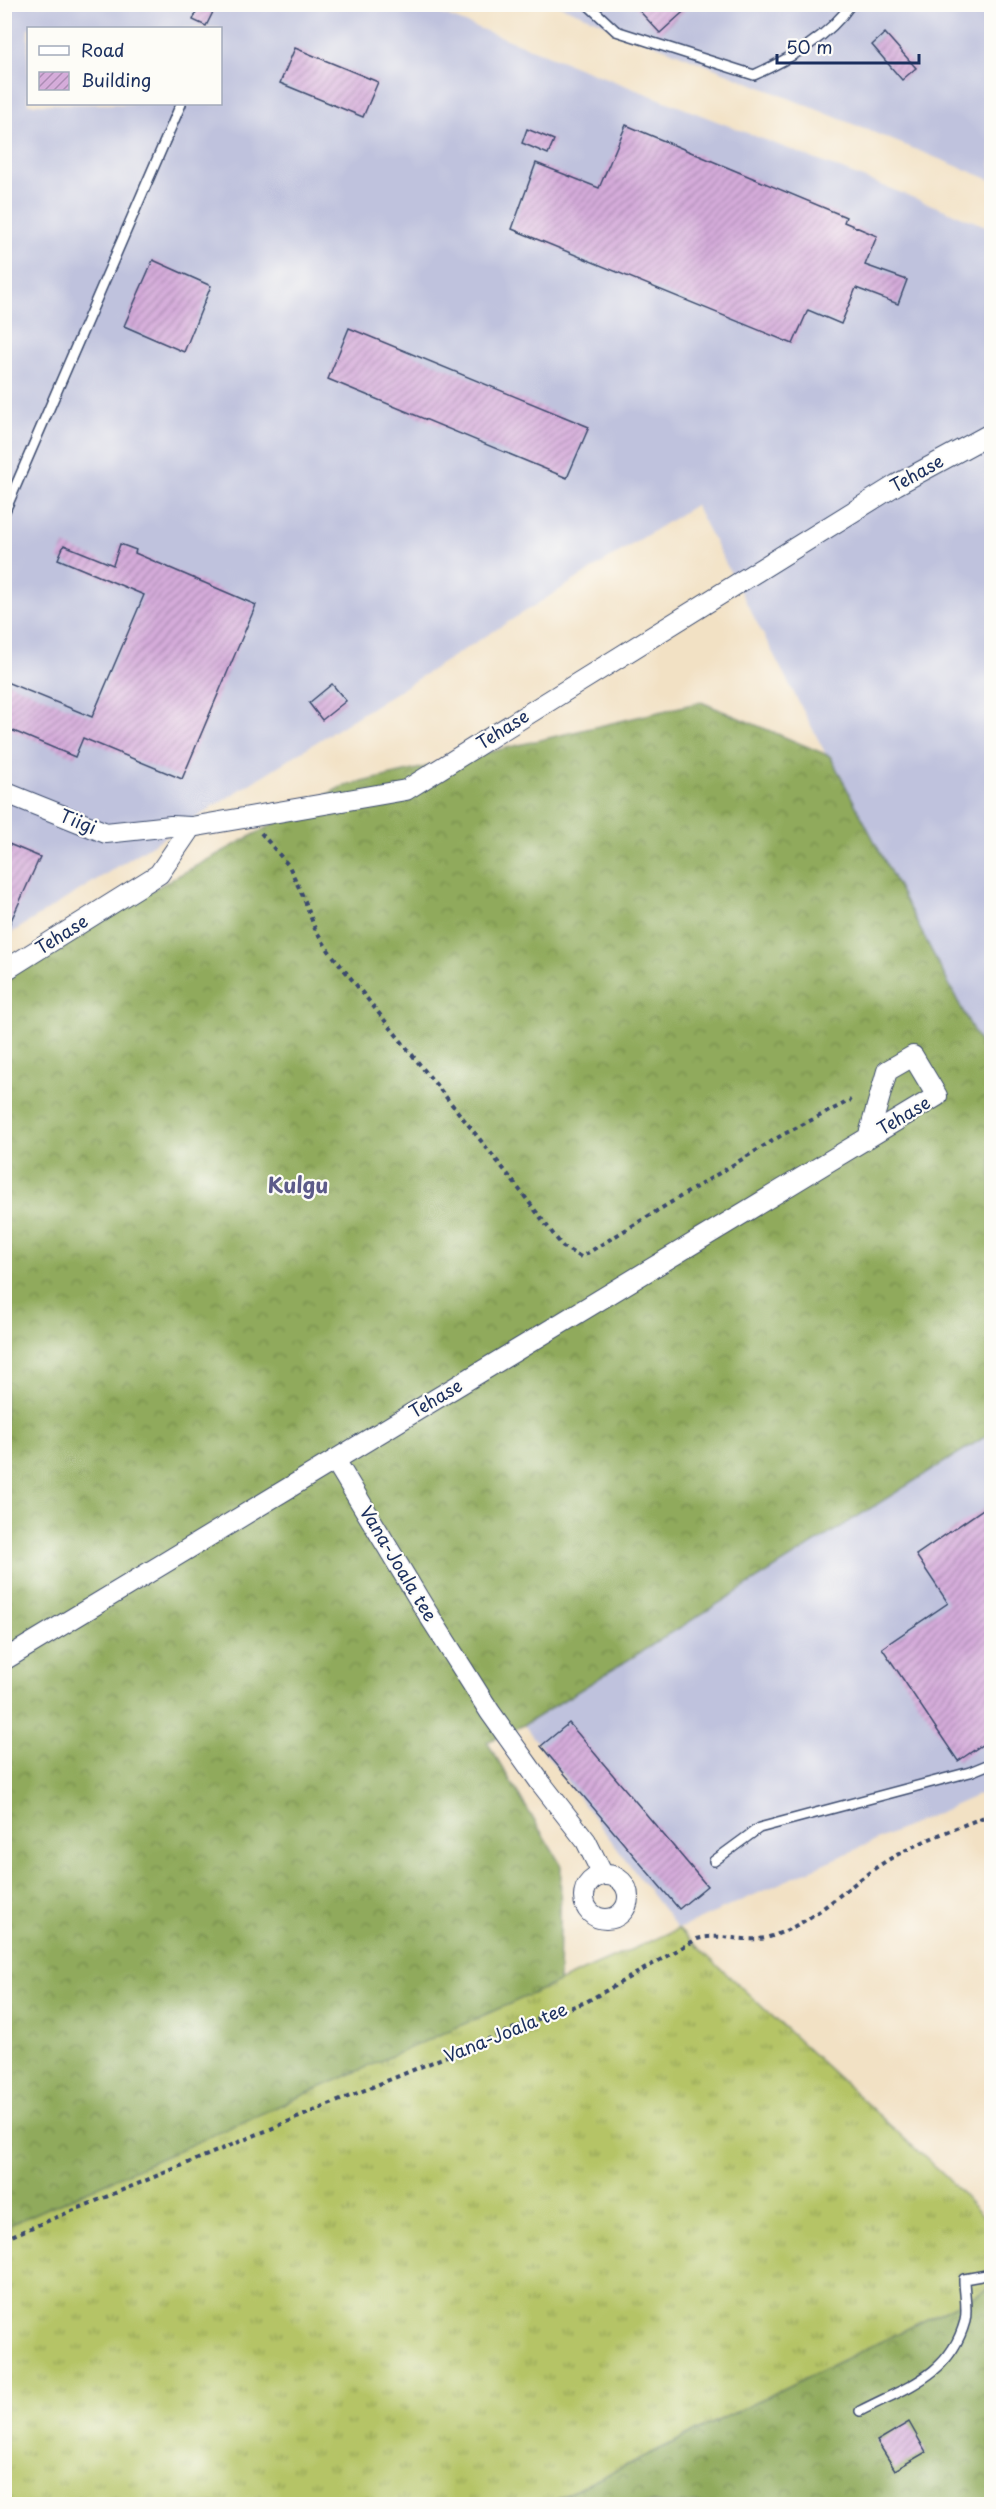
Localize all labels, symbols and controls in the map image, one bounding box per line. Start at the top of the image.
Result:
legend [27,27,222,105]
scale bar [777,27,920,65]
text: 50 m [786,33,833,60]
text: Road [81,36,125,63]
text: Building [81,66,151,93]
street label: Tehase [884,447,948,499]
street label: Tehase [471,702,534,755]
street label: Tiigi [56,801,101,840]
street label: Tehase [30,907,93,960]
street label: Tehase [871,1088,935,1141]
district label: Kulgu [268,1168,328,1200]
street label: Tehase [403,1371,467,1424]
street label: Vana-Joala tee [354,1500,445,1626]
street label: Vana-Joala tee [440,1995,571,2069]

